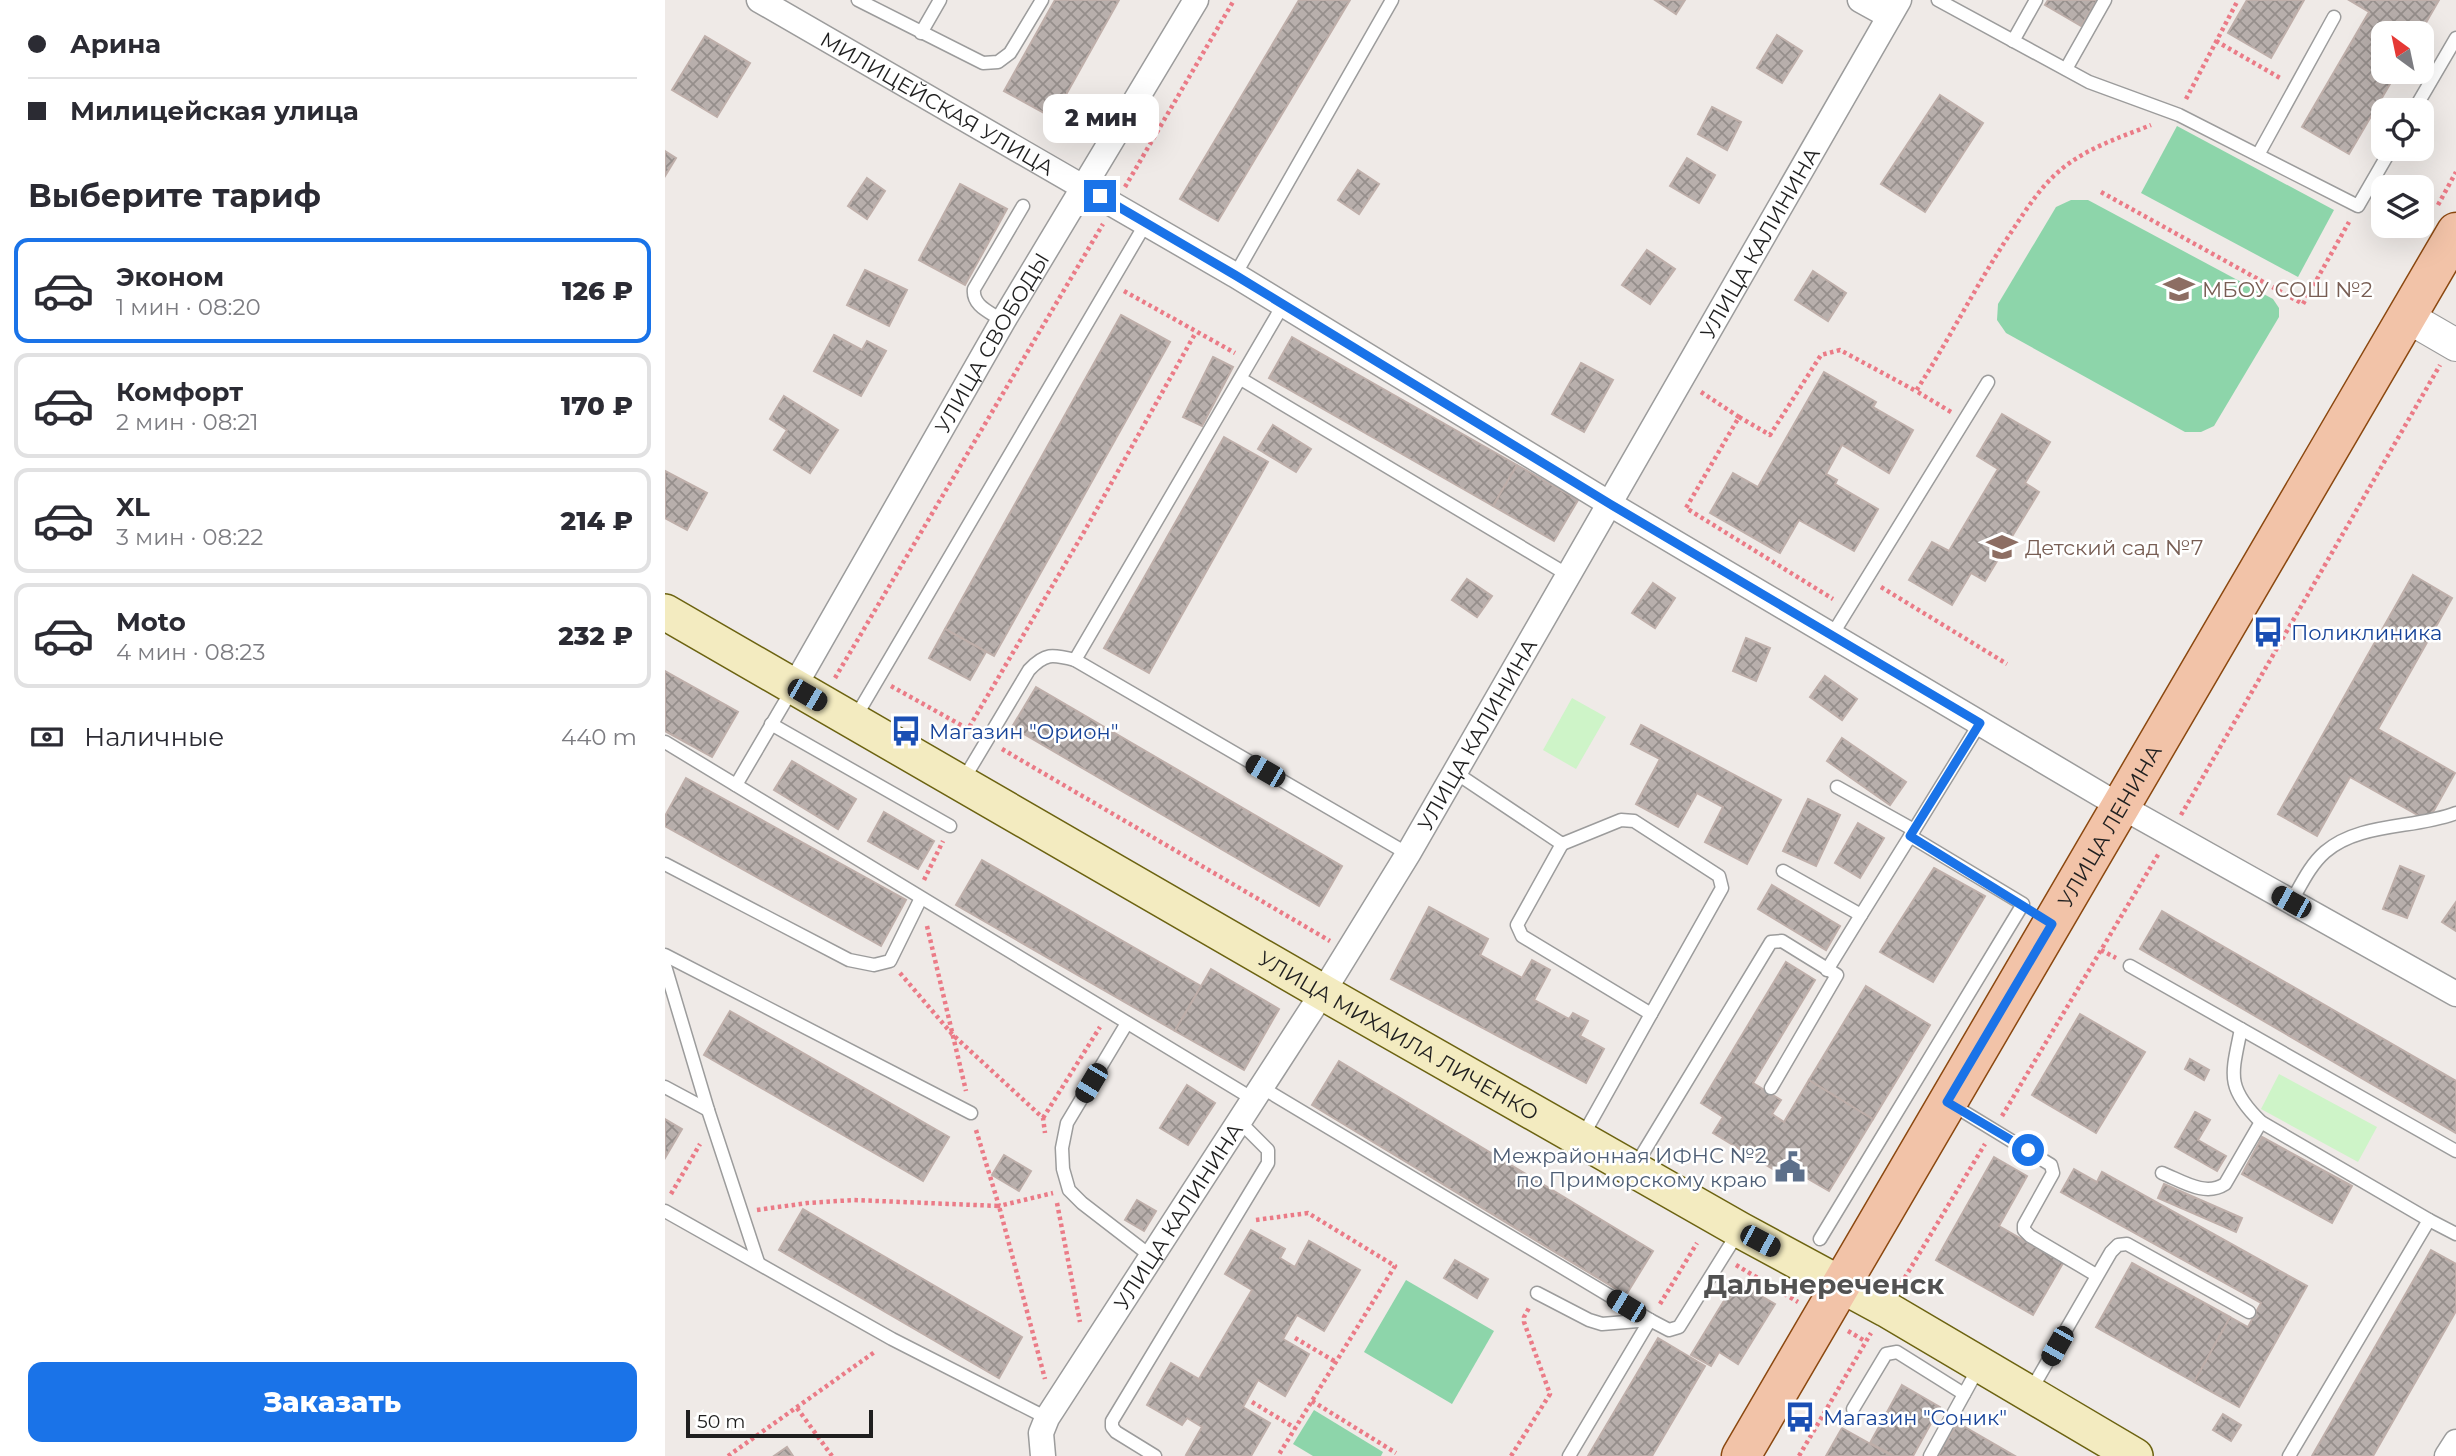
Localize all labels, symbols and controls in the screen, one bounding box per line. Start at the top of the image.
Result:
north arrow [2371,21,2434,84]
map controls [2371,21,2434,238]
street label: МИЛИЦЕЙСКАЯ УЛИЦА [816,26,1059,180]
text: Арина [70,28,161,60]
callout: 2 мин [1042,94,1158,144]
text: Милицейская улица [70,95,359,127]
button: locate [2371,98,2434,161]
text: 2 мин [1065,104,1137,132]
street label: УЛИЦА КАЛИНИНА [1694,142,1825,343]
button: layers [2371,175,2434,238]
text: Выберите тариф [28,176,321,215]
route end [1084,180,1116,212]
street label: УЛИЦА СВОБОДЫ [929,248,1054,437]
icon: car [32,259,95,322]
text: Эконом [116,261,224,293]
school or university icon: МБОУ СОШ №2 [2162,272,2196,306]
text: 126 ₽ [562,275,633,307]
place label: МБОУ СОШ №2 [2202,277,2373,302]
text: 1 мин · 08:20 [116,293,261,321]
icon: car [32,374,95,437]
text: Комфорт [116,376,243,408]
text: 170 ₽ [561,390,633,422]
text: 2 мин · 08:21 [116,408,259,436]
icon: car [32,489,95,552]
text: XL [116,491,150,523]
text: 214 ₽ [561,505,633,537]
text: 3 мин · 08:22 [116,523,263,551]
school or university icon: Детский сад №7 [1985,530,2019,564]
place label: Детский сад №7 [2025,535,2203,560]
icon: car [32,604,95,667]
text: Moto [116,606,186,638]
bus stop icon: Поликлиника [2251,615,2285,649]
text: 232 ₽ [558,620,633,652]
place label: Поликлиника [2291,620,2442,645]
street label: УЛИЦА КАЛИНИНА [1412,634,1542,835]
text: 4 мин · 08:23 [116,638,265,666]
car [784,675,831,715]
bus stop icon: Магазин "Орион" [889,714,923,748]
icon: cash [28,718,66,756]
place label: Магазин "Орион" [929,719,1119,744]
text: Наличные [84,721,224,753]
text: 440 m [561,723,637,751]
street label: УЛИЦА ЛЕНИНА [2052,740,2167,911]
car [1242,751,1289,791]
car [2268,883,2315,921]
street label: УЛИЦА МИХАИЛА ЛИЧЕНКО [1254,945,1543,1125]
car [1072,1060,1111,1106]
street label: УЛИЦА КАЛИНИНА [1108,1118,1248,1314]
route start [2012,1134,2044,1166]
place label: Межрайонная ИФНС №2 по Приморскому краю [1492,1143,1767,1192]
public building icon: Межрайонная ИФНС №2 по Приморскому краю [1773,1150,1807,1184]
car [1737,1222,1784,1260]
district label: Дальнереченск [1704,1267,1944,1301]
car [1603,1286,1650,1326]
car [2038,1323,2077,1369]
button: Заказать [28,1362,637,1442]
bus stop icon: Магазин "Соник" [1783,1400,1817,1434]
place label: Магазин "Соник" [1823,1405,2007,1430]
scale bar [686,1407,873,1439]
text: 50 m [697,1410,745,1433]

